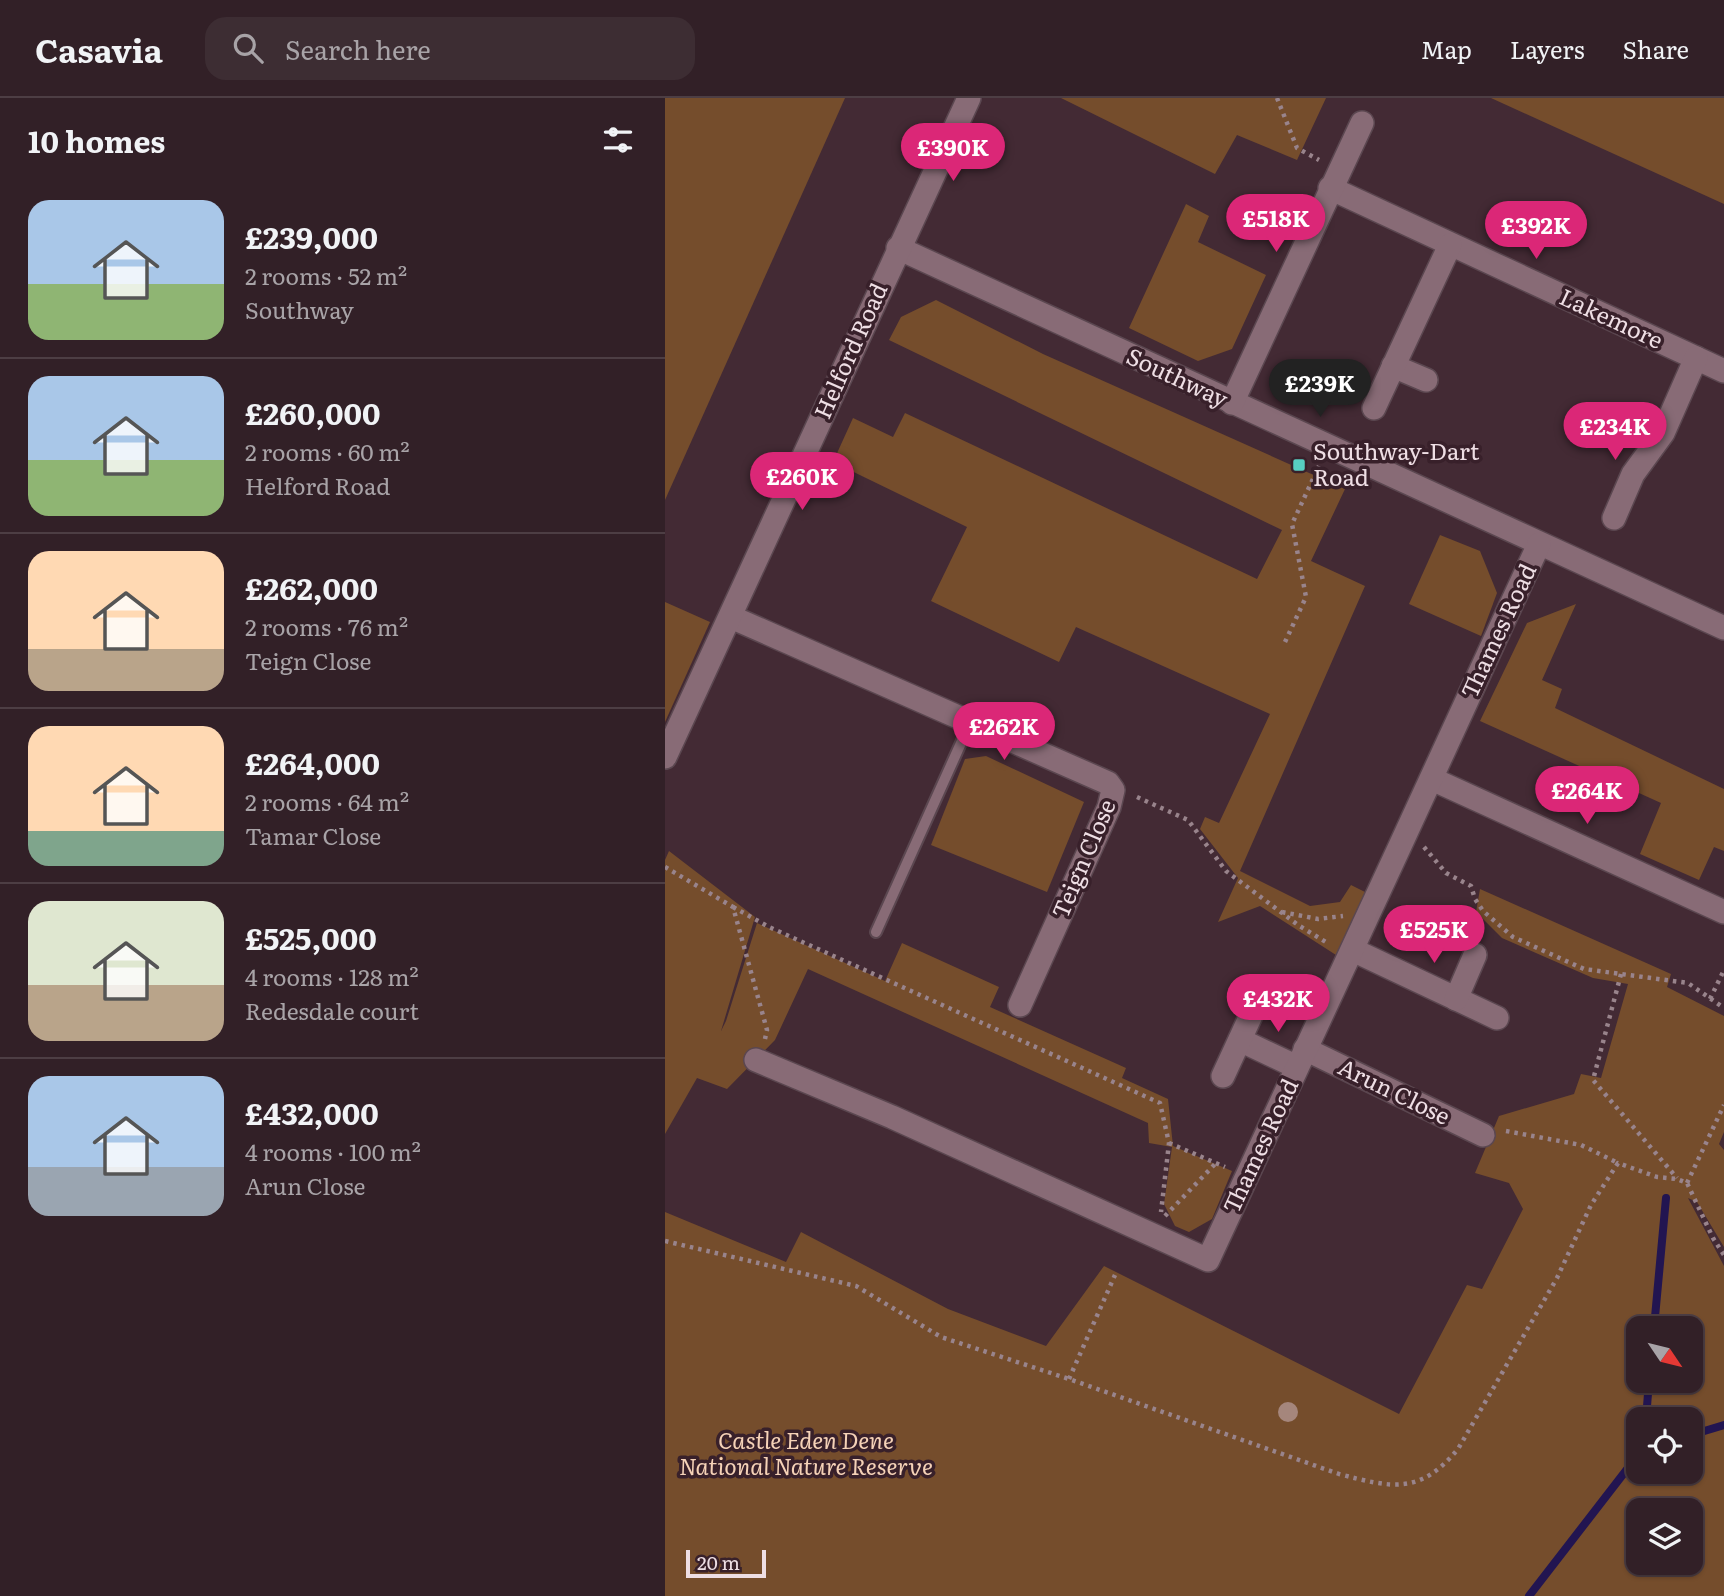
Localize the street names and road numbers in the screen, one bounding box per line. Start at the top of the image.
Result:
street label: Helford Road [804,277,894,424]
street label: Lakemore [1555,278,1669,356]
street label: Southway [1121,338,1235,415]
street label: Thames Road [1451,557,1543,703]
street label: Teign Close [1042,793,1123,923]
street label: Arun Close [1333,1049,1457,1132]
street label: Thames Road [1213,1072,1305,1218]

